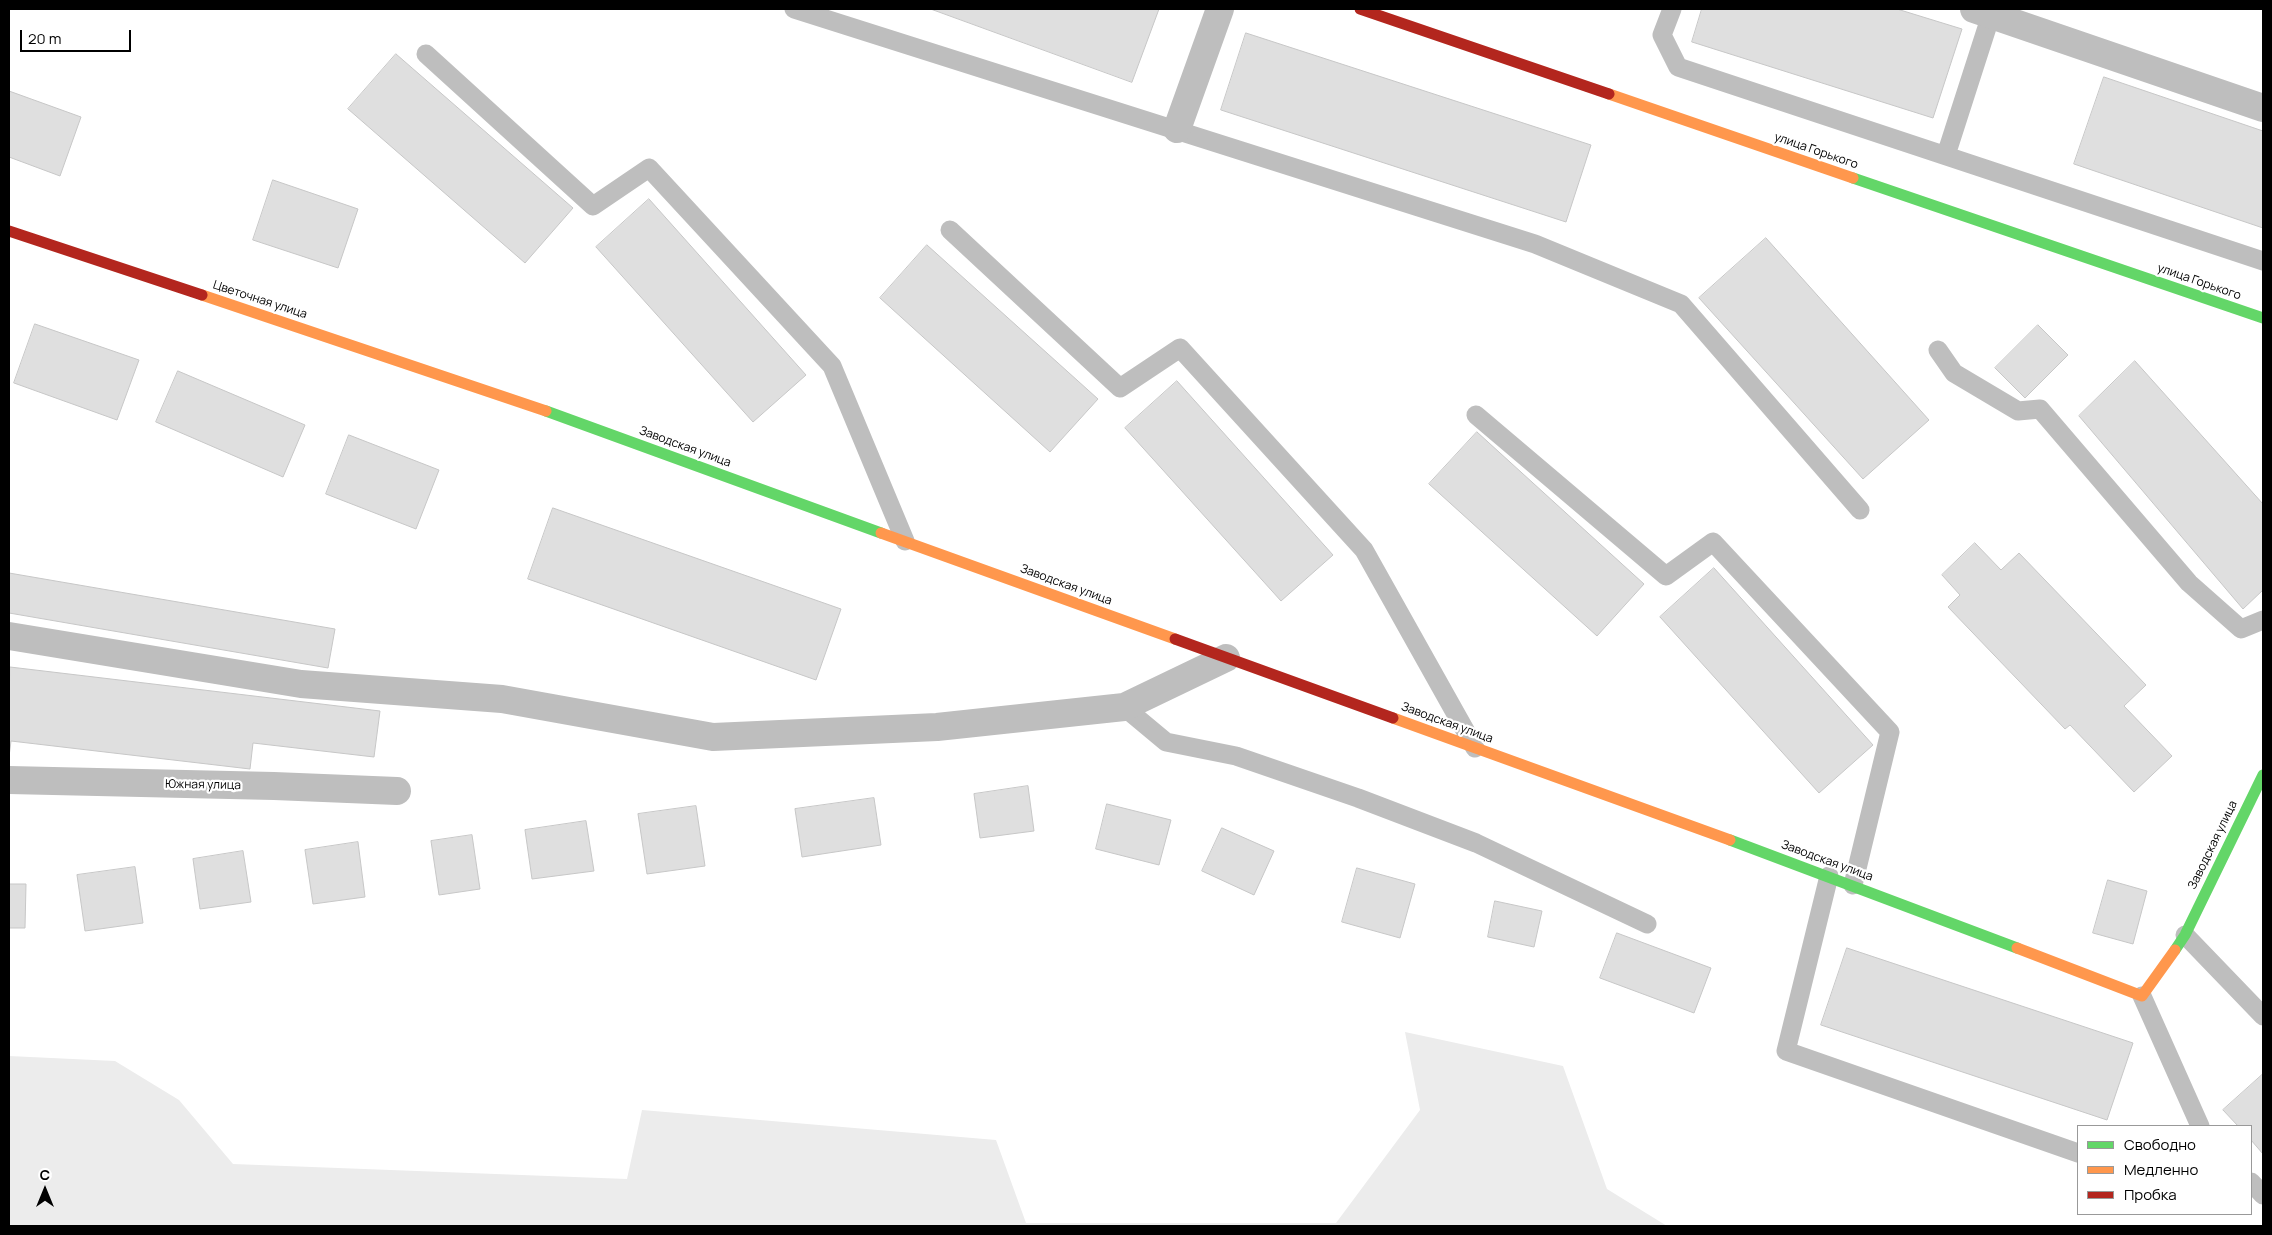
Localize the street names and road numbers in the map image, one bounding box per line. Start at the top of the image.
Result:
street label: улица Горького [1772,130,1860,172]
street label: улица Горького [2155,261,2243,303]
street label: Цветочная улица [211,278,309,322]
street label: Заводская улица [637,424,733,470]
street label: Заводская улица [1018,562,1114,608]
street label: Заводская улица [1399,700,1495,746]
street label: Южная улица [165,777,241,793]
street label: Заводская улица [2185,798,2241,892]
street label: Заводская улица [1779,838,1875,884]

